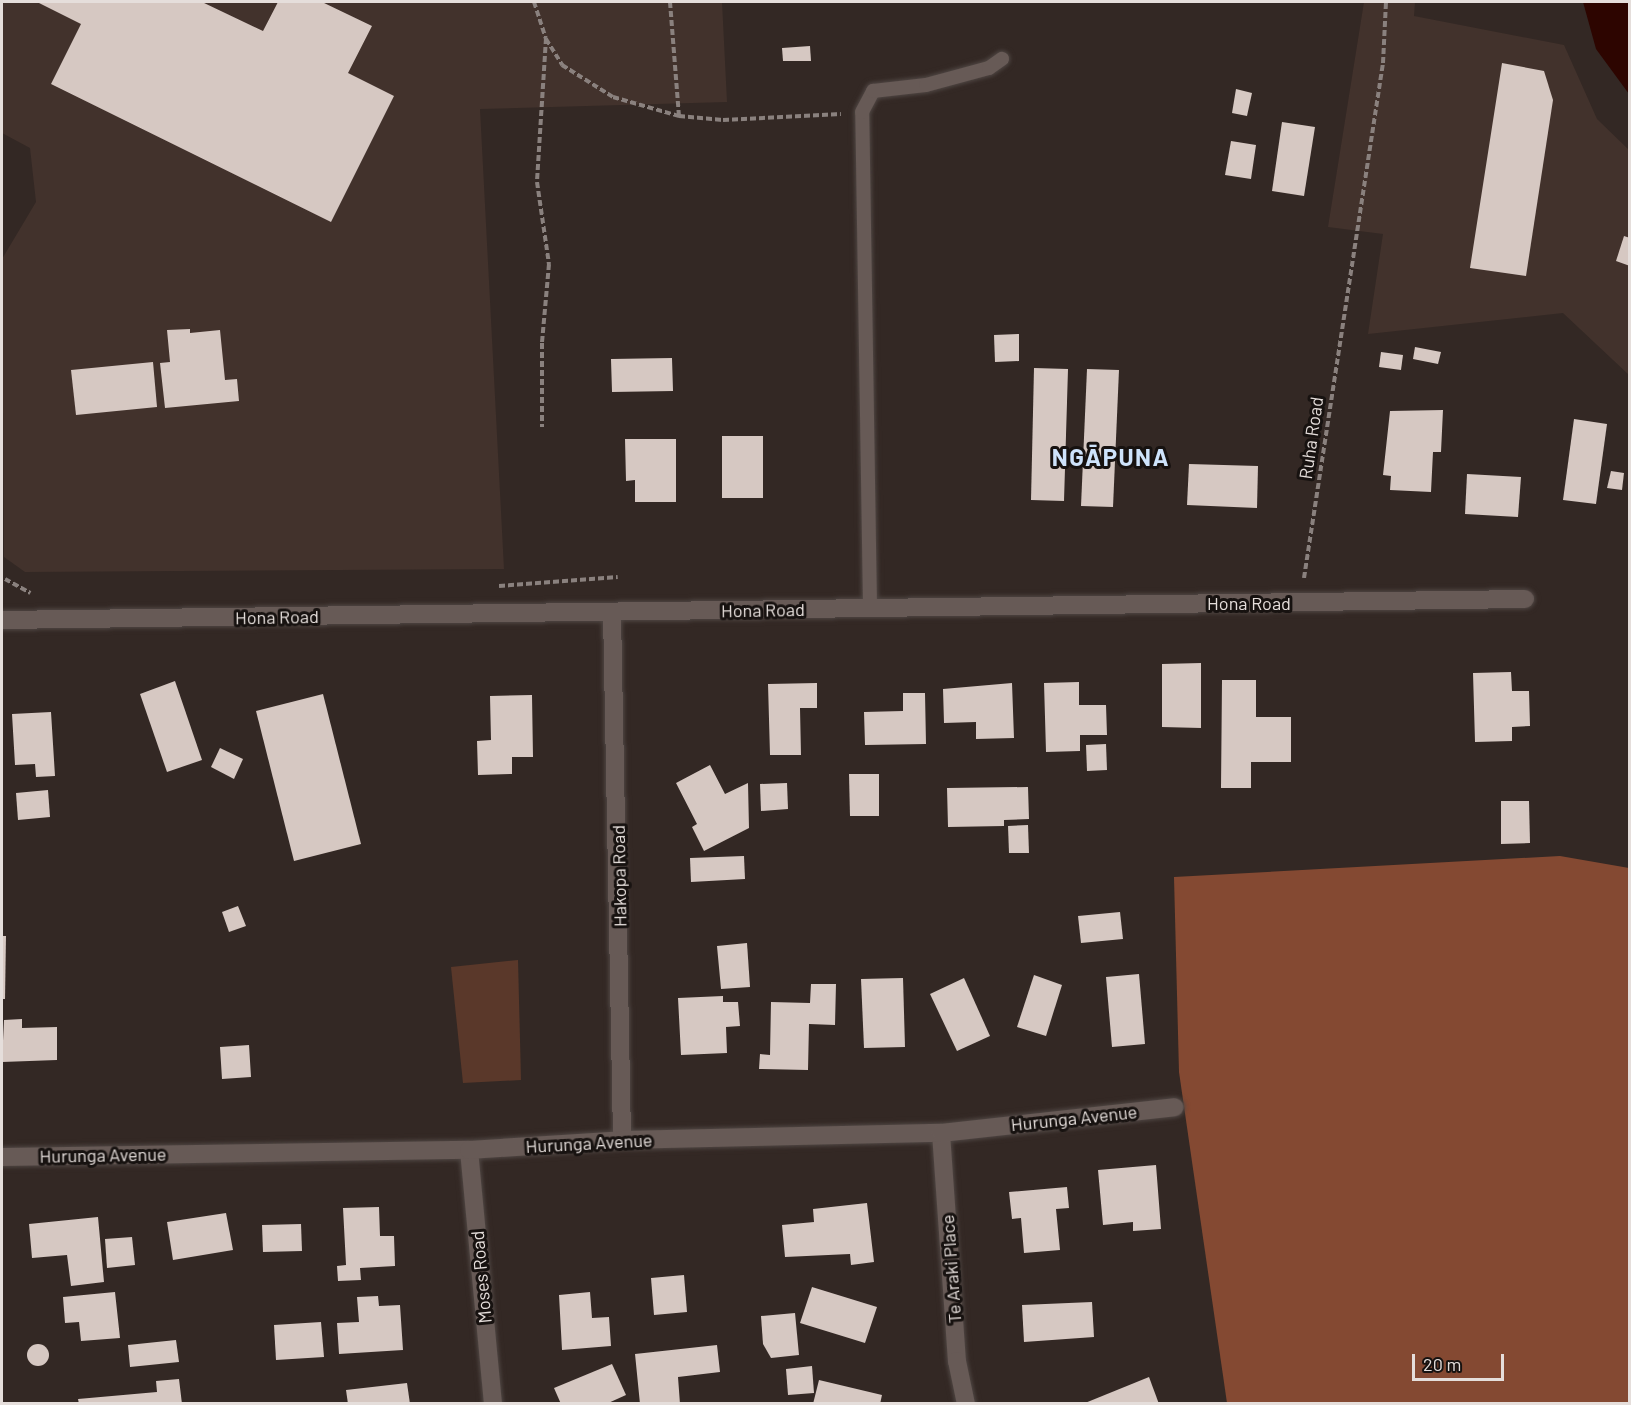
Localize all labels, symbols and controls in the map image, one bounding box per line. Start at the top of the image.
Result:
street label: Ruha Road [1295,395,1327,481]
district label: NGĀPUNA [1052,443,1170,471]
street label: Hona Road [1207,592,1291,614]
street label: Hona Road [721,598,805,622]
street label: Hona Road [235,605,319,629]
street label: Hakopa Road [607,825,631,927]
street label: Hurunga Avenue [1010,1101,1138,1135]
street label: Hurunga Avenue [525,1129,653,1157]
street label: Hurunga Avenue [39,1143,167,1167]
street label: Te Araki Place [936,1214,966,1324]
street label: Moses Road [466,1230,496,1324]
scale bar [1415,1342,1506,1380]
text: 20 m [1423,1353,1461,1375]

